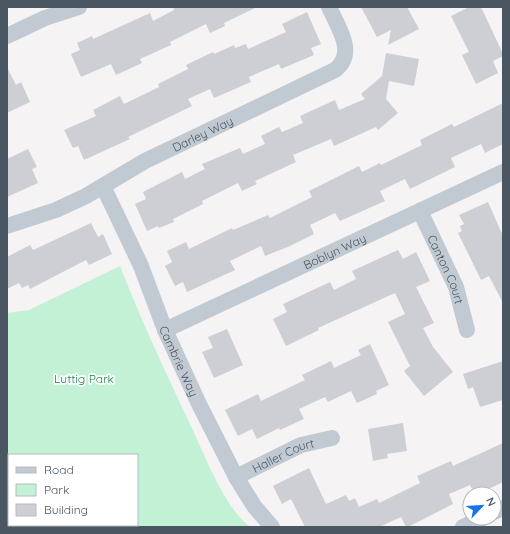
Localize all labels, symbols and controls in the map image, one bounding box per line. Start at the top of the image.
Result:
street label: Darley Way [170,113,235,154]
street label: Boblyn Way [301,230,368,272]
street label: Canton Court [425,232,467,305]
street label: Cambrie Way [157,324,202,399]
park label: Luttig Park [54,371,114,386]
street label: Haller Court [249,435,315,475]
legend [8,454,138,526]
text: Road [44,462,74,477]
text: Park [44,482,69,497]
north arrow [462,486,502,526]
text: N [483,495,499,508]
text: Building [44,502,88,517]

